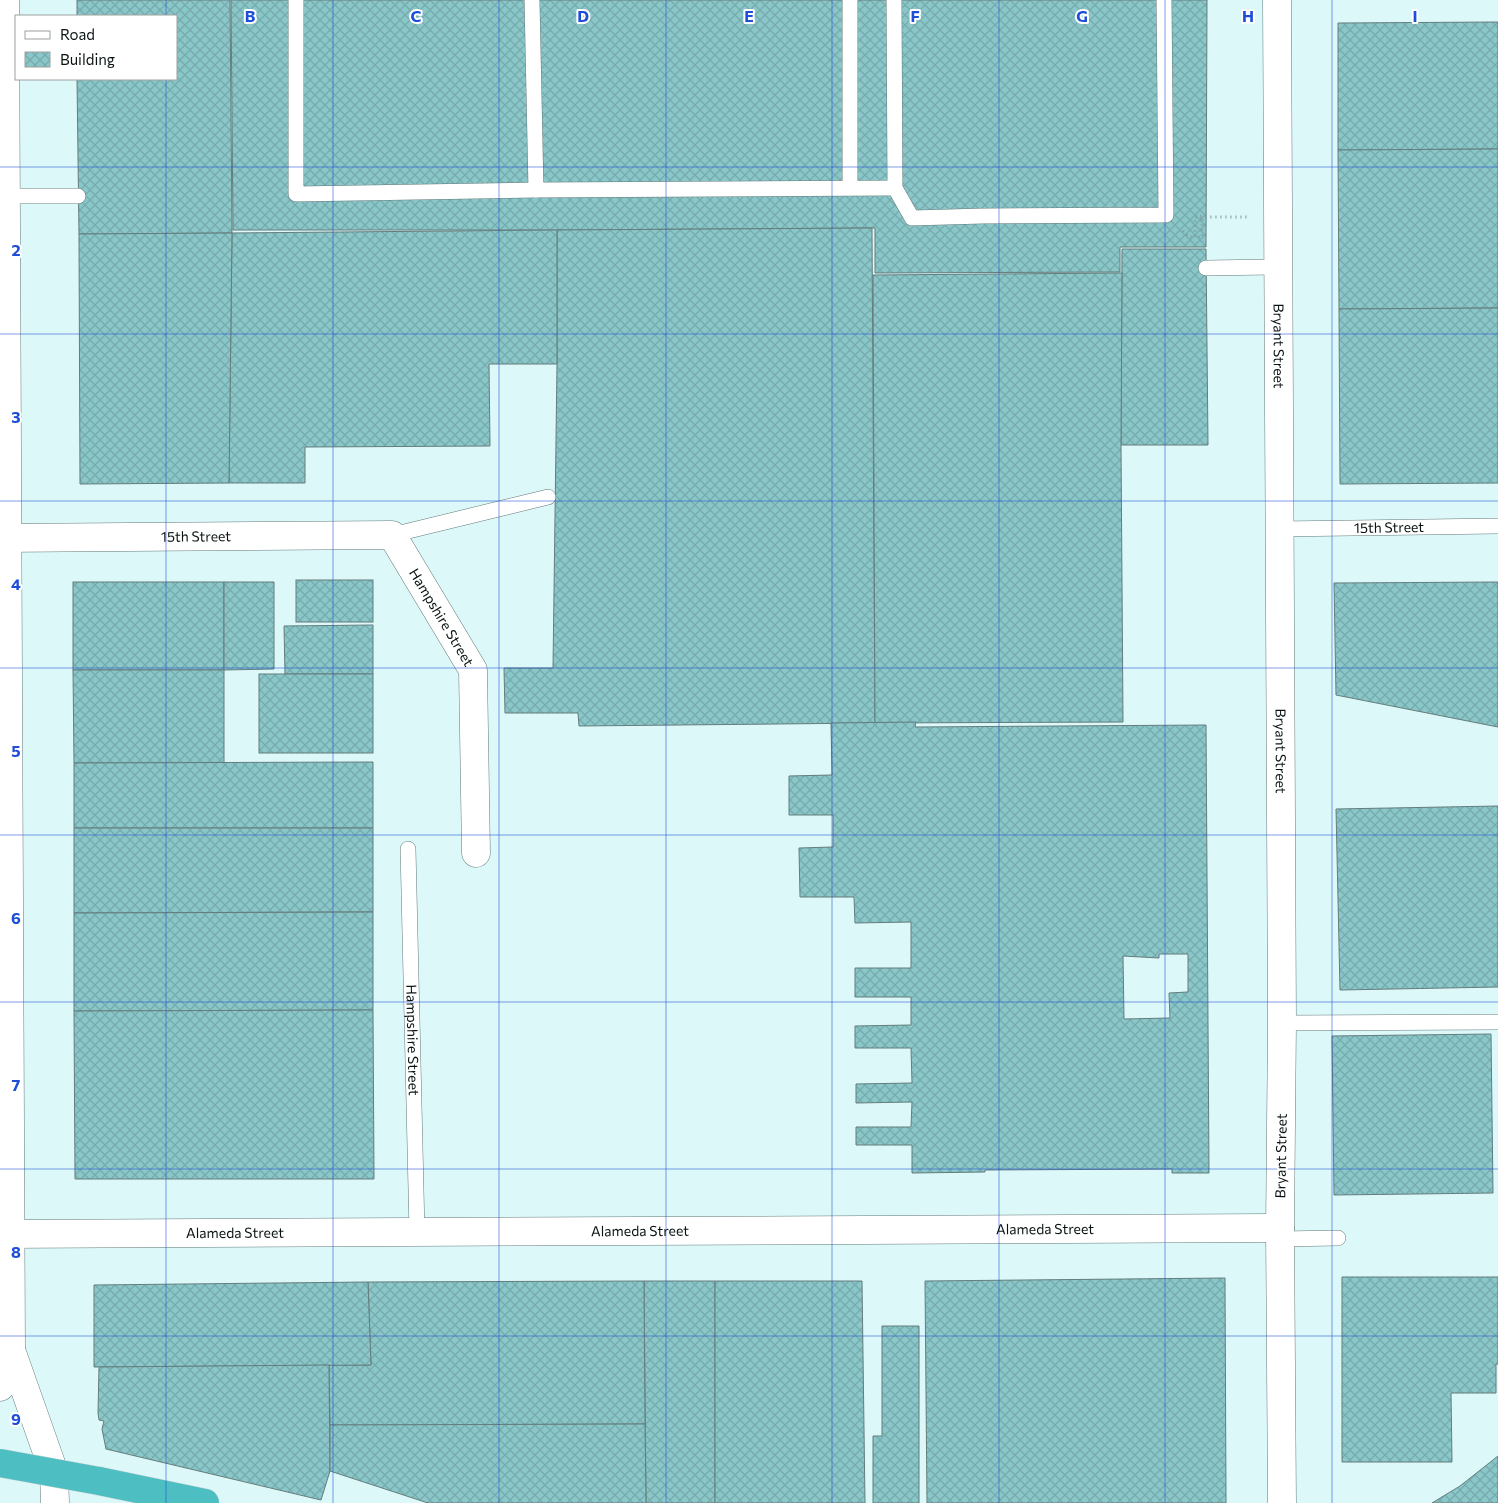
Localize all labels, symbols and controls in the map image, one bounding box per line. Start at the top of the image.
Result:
text: B [245,6,256,25]
text: C [411,6,422,25]
text: D [577,6,589,25]
text: E [744,6,754,25]
text: F [910,6,920,25]
text: G [1076,6,1088,25]
text: H [1242,6,1254,25]
text: I [1412,6,1418,25]
legend [15,15,178,80]
text: Road [60,25,95,43]
text: Building [60,50,115,68]
text: 2 [11,240,21,259]
street label: Bryant Street [1270,303,1288,389]
text: 3 [11,407,21,426]
street label: 15th Street [1354,518,1424,536]
street label: 15th Street [161,527,231,545]
street label: Hampshire Street [406,565,478,669]
text: 4 [11,574,21,593]
street label: Bryant Street [1272,708,1290,794]
text: 5 [11,741,21,760]
text: 6 [11,908,21,927]
street label: Hampshire Street [403,984,423,1096]
text: 7 [12,1075,21,1094]
street label: Bryant Street [1271,1113,1290,1199]
street label: Alameda Street [996,1220,1094,1237]
street label: Alameda Street [591,1222,689,1239]
street label: Alameda Street [186,1224,284,1241]
text: 8 [11,1242,21,1261]
text: 9 [11,1409,21,1428]

